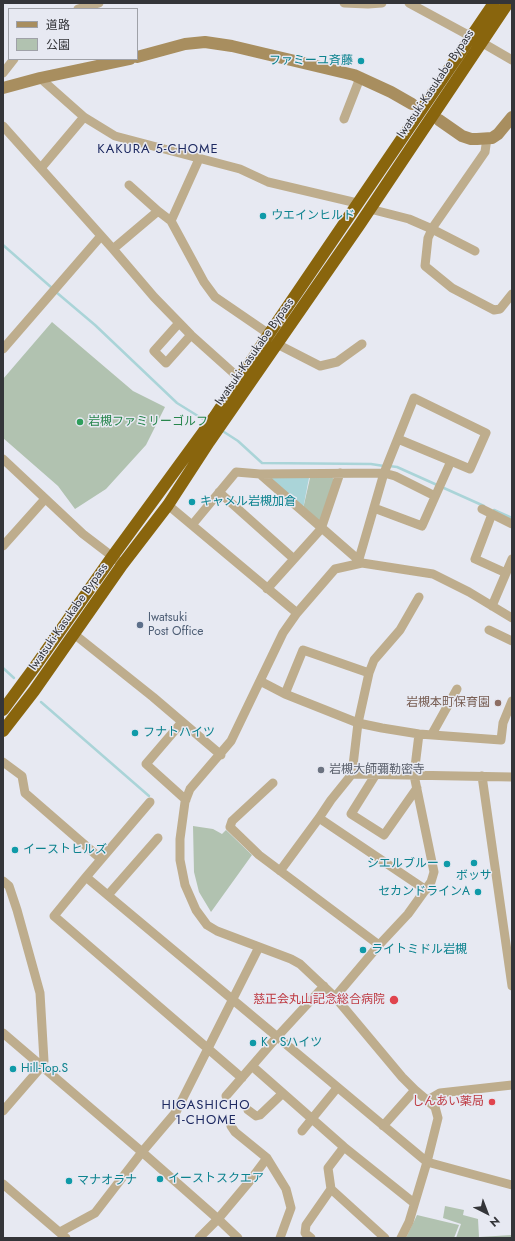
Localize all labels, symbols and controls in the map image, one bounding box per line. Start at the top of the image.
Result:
legend [8,8,138,60]
text: 道路 [46,16,70,34]
street label: Iwatsuki-Kasukabe Bypass [394,27,478,141]
text: 公園 [46,36,70,54]
place label: ファミーユ斉藤 [269,54,353,68]
marker: ファミーユ斉藤 [356,56,366,66]
district label: KAKURA 5-CHOME [97,142,219,158]
place label: ウエインヒルド [271,209,355,223]
marker: ウエインヒルド [258,211,268,221]
street label: Iwatsuki-Kasukabe Bypass [213,296,297,408]
place label: 岩槻ファミリーゴルフ [88,415,208,429]
marker: 岩槻ファミリーゴルフ [75,417,85,427]
place label: キャメル岩槻加倉 [200,495,296,509]
marker: キャメル岩槻加倉 [187,497,197,507]
street label: Iwatsuki-Kasukabe Bypass [27,561,111,673]
place label: Iwatsuki Post Office [148,611,203,639]
marker: Iwatsuki Post Office [135,620,145,630]
place label: 岩槻本町保育園 [406,696,490,710]
marker: 岩槻本町保育園 [493,698,503,708]
place label: フナトハイツ [143,726,215,740]
marker: フナトハイツ [130,728,140,738]
place label: 岩槻大師彌勒密寺 [329,763,425,777]
marker: 岩槻大師彌勒密寺 [316,765,326,775]
place label: イーストヒルズ [23,843,107,857]
marker: イーストヒルズ [10,845,20,855]
place label: シエルブルー [367,857,439,871]
marker: ボッサ [469,858,479,868]
marker: シエルブルー [442,859,452,869]
place label: ボッサ [456,869,492,883]
place label: セカンドラインA [378,885,470,899]
marker: セカンドラインA [473,887,483,897]
place label: ライトミドル岩槻 [371,943,467,957]
marker: ライトミドル岩槻 [358,945,368,955]
place label: 慈正会丸山記念総合病院 [253,993,385,1007]
marker: 慈正会丸山記念総合病院 [388,994,400,1006]
place label: K・Sハイツ [261,1036,322,1050]
marker: K・Sハイツ [248,1038,258,1048]
place label: Hill-Top.S [21,1062,68,1076]
marker: Hill-Top.S [8,1064,18,1074]
place label: しんあい薬局 [412,1095,484,1109]
marker: しんあい薬局 [487,1097,497,1107]
district label: HIGASHICHO 1-CHOME [162,1098,250,1129]
place label: イーストスクエア [168,1172,264,1186]
place label: マナオラナ [77,1174,137,1188]
marker: イーストスクエア [155,1174,165,1184]
marker: マナオラナ [64,1176,74,1186]
north arrow [467,1193,507,1233]
text: N [486,1213,504,1231]

